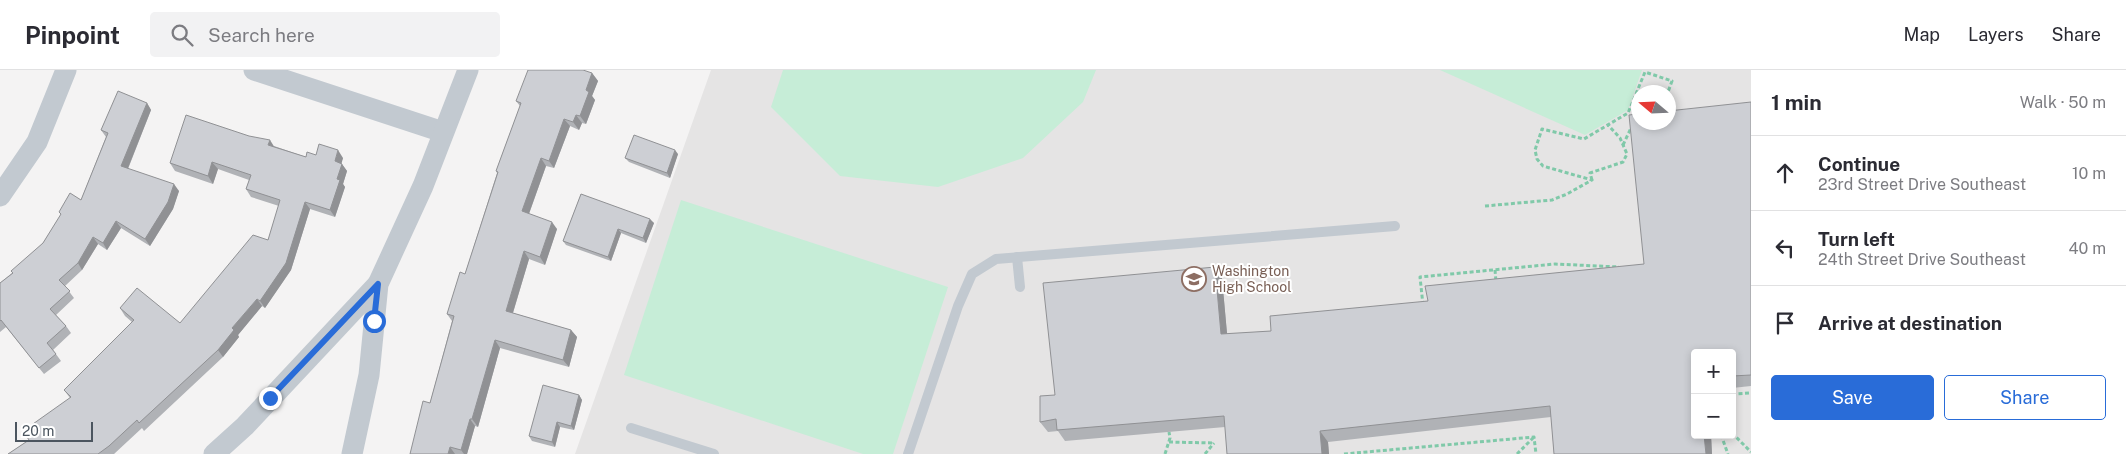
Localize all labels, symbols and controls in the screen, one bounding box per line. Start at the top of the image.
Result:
search box [150,12,500,57]
text: Pinpoint [25,21,120,49]
icon: search [168,21,196,49]
text: Search here [208,24,315,46]
text: Map [1904,24,1940,45]
text: Layers [1968,24,2024,45]
text: Share [2052,24,2101,45]
north arrow [1631,85,1676,130]
text: 1 min [1771,90,1822,115]
text: Walk · 50 m [2020,93,2106,112]
text: Continue [1818,153,1900,175]
icon: ahead [1771,159,1799,187]
text: 10 m [2072,164,2106,183]
text: 23rd Street Drive Southeast [1818,175,2026,194]
text: Turn left [1818,228,1895,250]
icon: left [1771,234,1799,262]
text: 40 m [2068,239,2106,258]
text: 24th Street Drive Southeast [1818,250,2026,269]
place label: Washington High School [1212,263,1291,295]
school or university icon: Washington High School [1181,266,1207,292]
icon: arrive [1771,309,1799,337]
route start [363,310,386,333]
text: Arrive at destination [1818,312,2002,334]
map controls [1691,349,1736,439]
button: + [1691,349,1736,394]
button: Save [1771,375,1934,420]
button: Share [1944,375,2106,420]
route end [259,387,282,410]
button: − [1691,394,1736,439]
scale bar [15,419,92,442]
text: 20 m [22,423,54,439]

